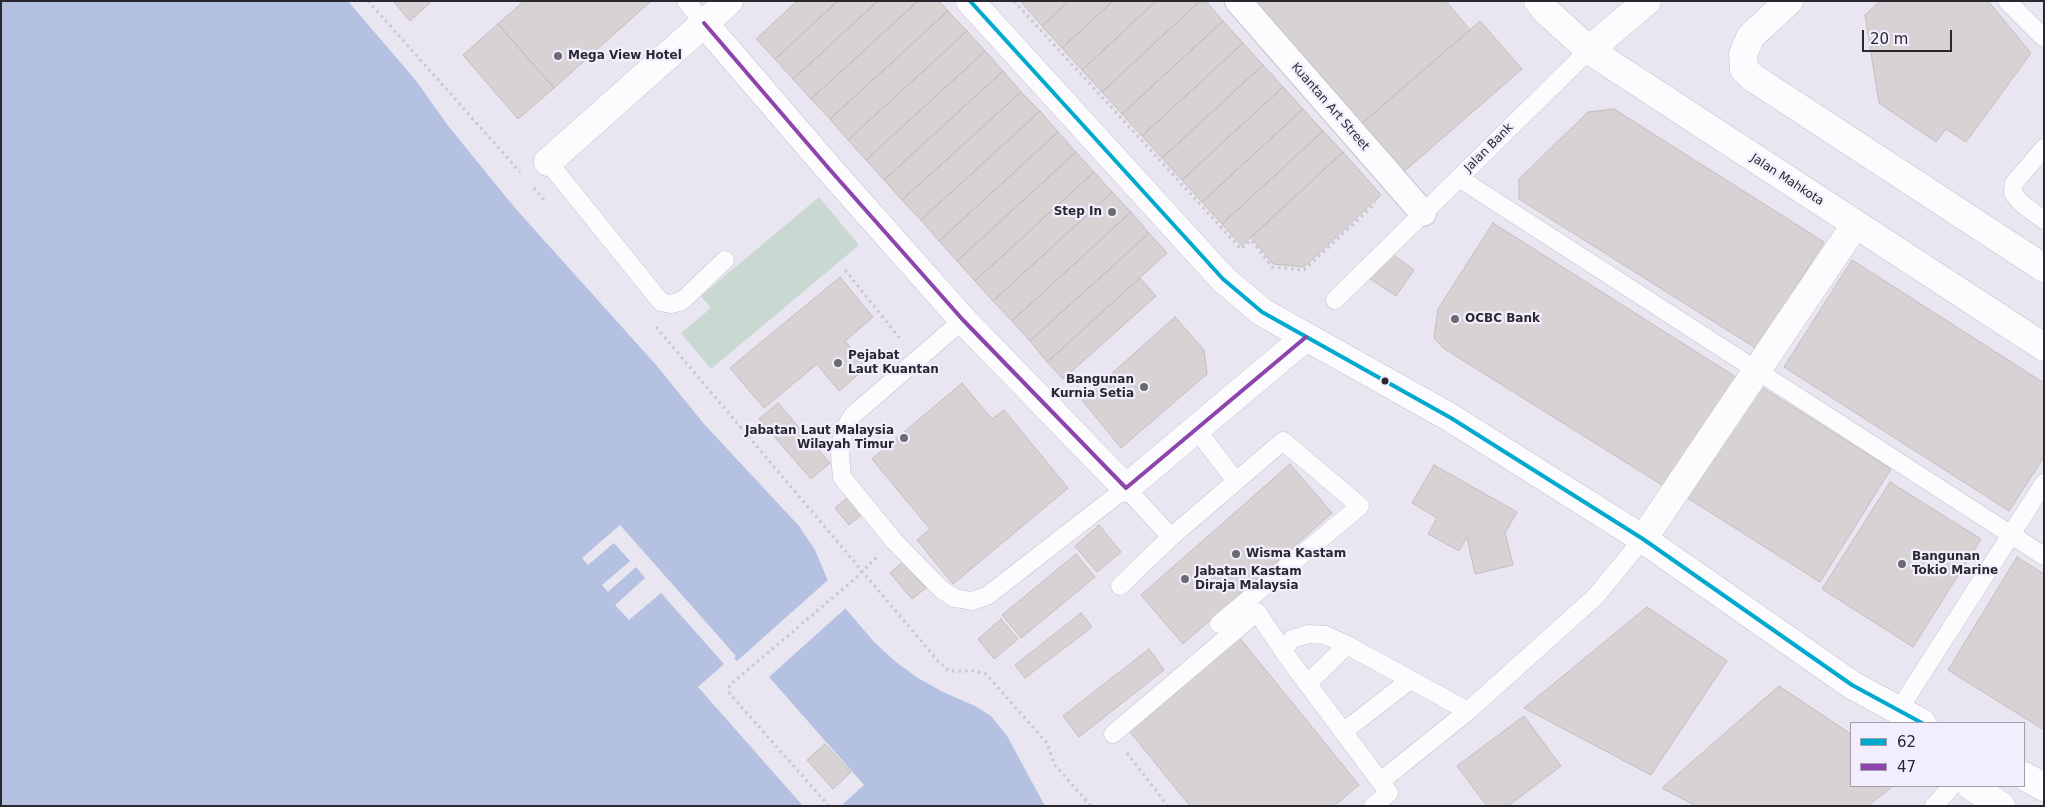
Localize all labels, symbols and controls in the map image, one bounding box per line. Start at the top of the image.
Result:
scale bar [1865,20,1955,52]
text: 20 m [1870,30,1908,48]
place label: Mega View Hotel [568,49,682,63]
marker: Mega View Hotel [552,50,564,62]
street label: Kuantan Art Street [1288,60,1372,154]
street label: Jalan Bank [1462,121,1516,175]
street label: Jalan Mahkota [1748,151,1826,209]
place label: Step In [1054,205,1102,219]
marker: Step In [1106,206,1118,218]
place label: OCBC Bank [1465,312,1540,326]
marker: OCBC Bank [1449,313,1461,325]
place label: Pejabat Laut Kuantan [848,349,939,377]
marker: Pejabat Laut Kuantan [832,357,844,369]
place label: Bangunan Kurnia Setia [1051,373,1134,401]
unlabelled marker [1380,376,1390,386]
marker: Bangunan Kurnia Setia [1138,381,1150,393]
place label: Jabatan Laut Malaysia Wilayah Timur [745,424,894,452]
marker: Jabatan Laut Malaysia Wilayah Timur [898,432,910,444]
place label: Wisma Kastam [1246,547,1346,561]
marker: Wisma Kastam [1230,548,1242,560]
place label: Bangunan Tokio Marine [1912,550,1998,578]
marker: Bangunan Tokio Marine [1896,558,1908,570]
place label: Jabatan Kastam Diraja Malaysia [1195,565,1302,593]
marker: Jabatan Kastam Diraja Malaysia [1179,573,1191,585]
legend [1850,722,2025,787]
text: 62 [1897,733,1916,751]
text: 47 [1897,758,1916,776]

